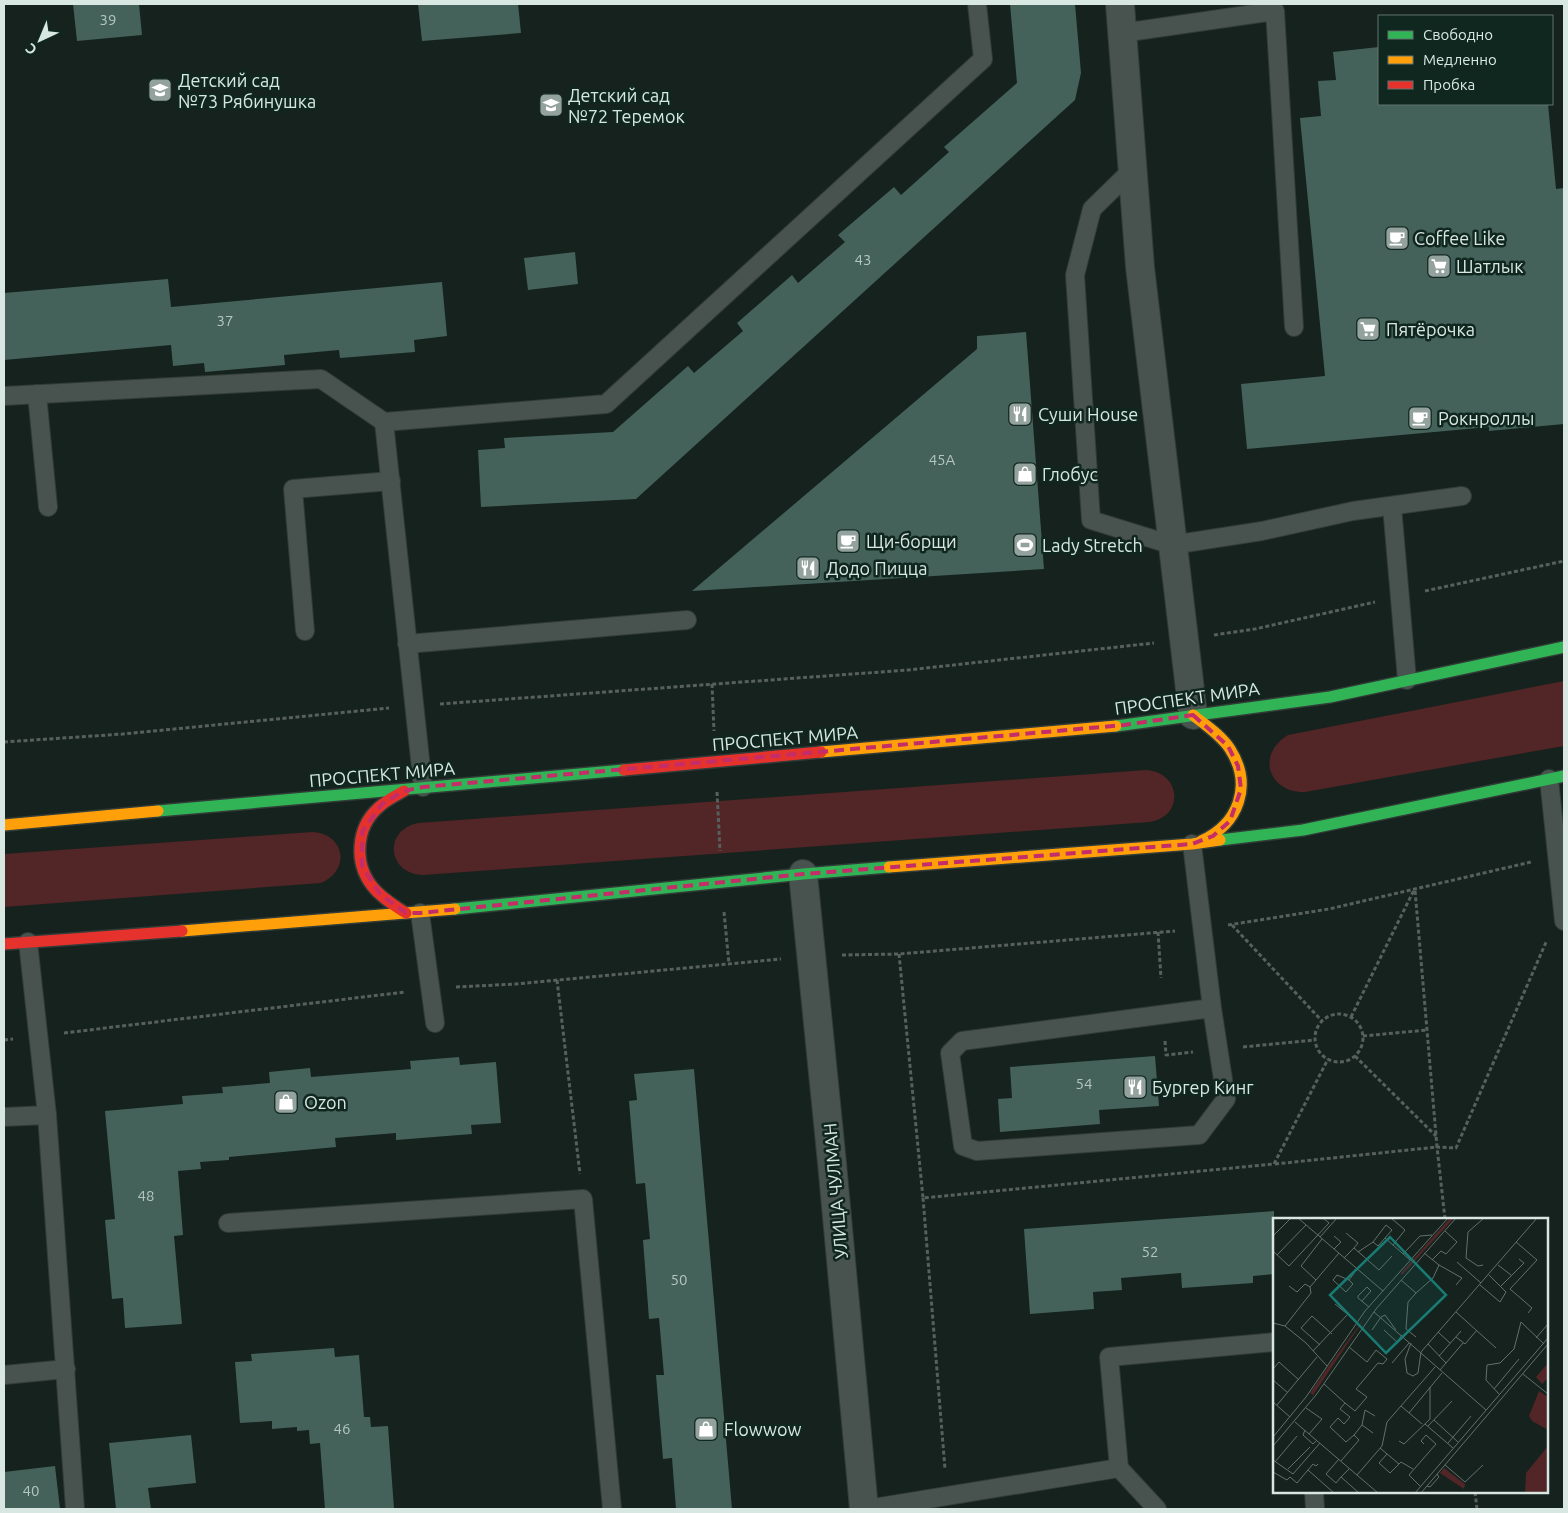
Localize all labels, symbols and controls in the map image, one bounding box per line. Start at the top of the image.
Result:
house number: 39 [100,11,116,28]
north arrow [15,15,65,65]
legend [1378,15,1553,105]
text: Свободно [1423,26,1493,43]
text: С [22,40,40,58]
text: Медленно [1423,51,1497,68]
place label: Детский сад №73 Рябинушка [178,70,316,111]
text: Пробка [1423,76,1475,93]
school or university icon: Детский сад №73 Рябинушка [147,77,173,103]
place label: Детский сад №72 Теремок [568,85,685,126]
school or university icon: Детский сад №72 Теремок [538,92,564,118]
cafe icon: Coffee Like [1384,225,1410,251]
place label: Coffee Like [1414,228,1506,248]
house number: 43 [855,251,871,268]
supermarket icon: Шатлык [1426,253,1452,279]
place label: Шатлык [1456,256,1523,276]
house number: 37 [217,312,233,329]
supermarket icon: Пятёрочка [1355,316,1381,342]
place label: Пятёрочка [1386,319,1475,339]
restaurant icon: Суши House [1007,401,1033,427]
place label: Суши House [1038,404,1138,424]
cafe icon: Рокнроллы [1407,405,1433,431]
place label: Рокнроллы [1438,408,1534,428]
house number: 45А [929,451,956,468]
shop icon: Глобус [1012,461,1038,487]
place label: Глобус [1042,464,1098,484]
cafe icon: Щи-борщи [835,528,861,554]
place label: Щи-борщи [866,531,957,551]
sports icon: Lady Stretch [1012,532,1038,558]
place label: Lady Stretch [1042,535,1143,555]
restaurant icon: Додо Пицца [795,555,821,581]
place label: Додо Пицца [826,558,928,578]
street label: ПРОСПЕКТ МИРА [1113,678,1261,718]
street label: ПРОСПЕКТ МИРА [711,722,859,754]
street label: ПРОСПЕКТ МИРА [308,758,456,790]
restaurant icon: Бургер Кинг [1122,1074,1148,1100]
house number: 54 [1076,1075,1092,1092]
place label: Бургер Кинг [1152,1077,1253,1097]
shop icon: Ozon [273,1089,299,1115]
place label: Ozon [304,1092,347,1112]
street label: УЛИЦА ЧУЛМАН [819,1122,851,1260]
house number: 48 [138,1187,154,1204]
inset map [1273,1218,1548,1493]
house number: 52 [1142,1243,1158,1260]
house number: 50 [671,1271,687,1288]
shop icon: Flowwow [693,1416,719,1442]
place label: Flowwow [724,1419,801,1439]
house number: 46 [334,1420,350,1437]
house number: 40 [23,1482,39,1499]

